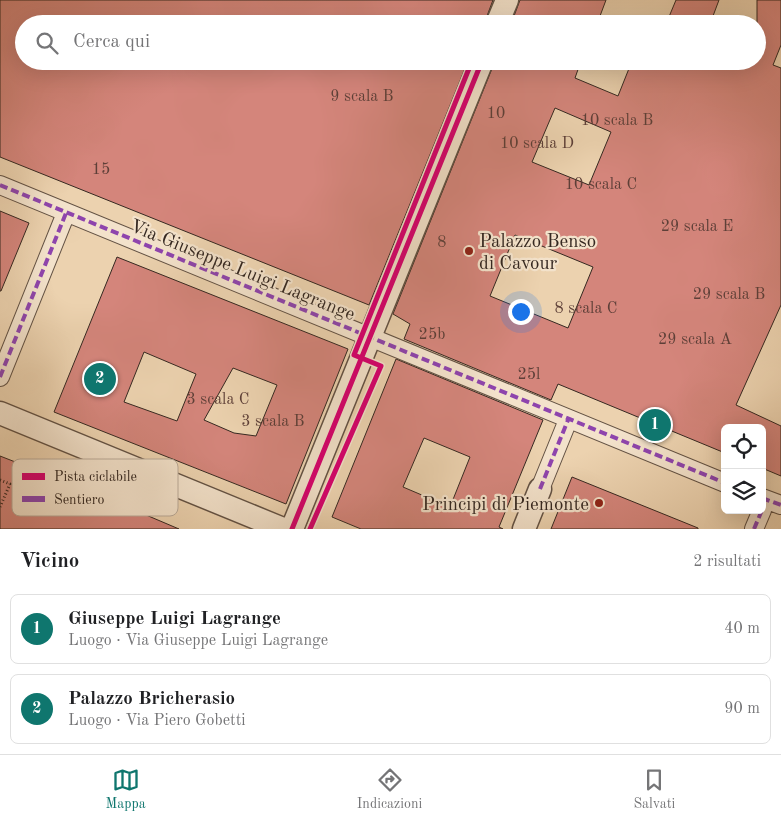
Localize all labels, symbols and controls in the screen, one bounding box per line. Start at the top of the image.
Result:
search box [15,15,766,70]
icon: search [33,29,61,57]
text: Cerca qui [73,33,150,52]
house number: 9 scala B [330,89,394,105]
house number: 10 [487,106,505,122]
house number: 10 scala B [581,113,653,129]
house number: 10 scala D [500,136,574,152]
house number: 15 [92,162,110,178]
house number: 10 scala C [565,177,637,193]
street label: Via Giuseppe Luigi Lagrange [127,217,357,325]
house number: 29 scala E [661,219,733,235]
place label: Palazzo Benso di Cavour [479,233,596,274]
house number: 8 [437,235,447,251]
marker: Palazzo Benso di Cavour [463,245,475,257]
house number: 29 scala B [693,287,765,303]
your location [508,299,534,325]
house number: 8 scala C [554,301,618,317]
house number: 25b [419,327,445,343]
house number: 29 scala A [658,332,732,348]
pin: 2 [84,360,116,398]
house number: 25l [518,367,540,383]
house number: 3 scala C [186,392,250,408]
pin: 1 [639,406,671,444]
house number: 3 scala B [241,414,305,430]
map controls [721,424,766,514]
button: locate [721,424,766,469]
legend [12,459,178,516]
button: layers [721,469,766,514]
text: Pista ciclabile [54,470,137,484]
text: Sentiero [54,493,105,507]
place label: Principi di Piemonte [422,496,589,515]
marker: Principi di Piemonte [593,497,605,509]
text: Vicino [20,551,79,572]
text: 2 risultati [693,554,761,570]
text: Giuseppe Luigi Lagrange [68,610,281,629]
text: 1 [32,621,42,637]
text: 40 m [724,621,760,637]
text: Luogo · Via Giuseppe Luigi Lagrange [68,633,328,649]
text: Palazzo Bricherasio [68,690,235,709]
text: 2 [32,701,42,717]
text: 90 m [724,701,760,717]
text: Luogo · Via Piero Gobetti [68,713,246,729]
tab: Mappa [106,766,146,813]
tab: Indicazioni [357,766,422,813]
tab: Salvati [633,766,675,813]

